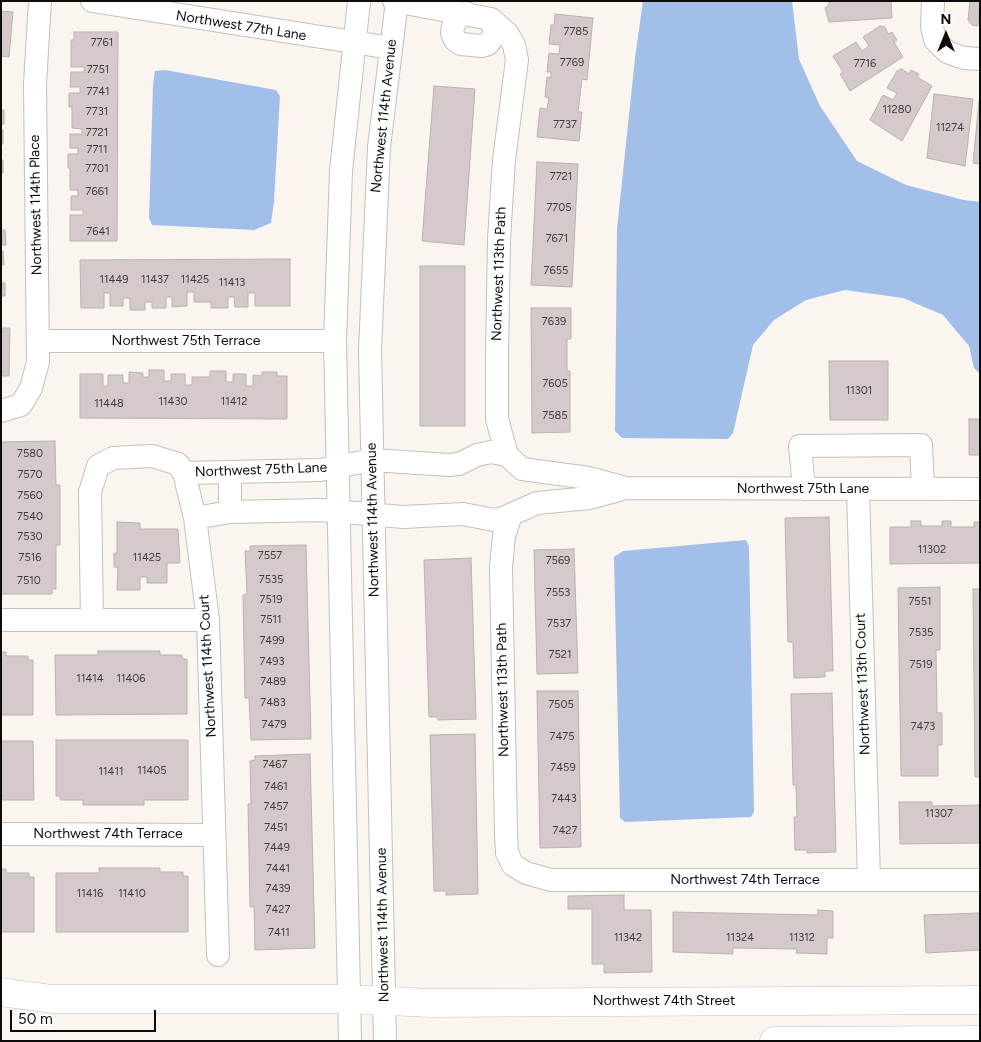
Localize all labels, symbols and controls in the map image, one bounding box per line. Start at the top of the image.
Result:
street label: Northwest 77th Lane [175,7,307,45]
north arrow [921,10,971,60]
text: N [941,11,951,28]
house number: 7785 [564,25,588,39]
house number: 7761 [91,36,113,50]
street label: Northwest 114th Avenue [368,38,400,194]
house number: 7769 [560,56,584,70]
house number: 7716 [854,57,876,71]
house number: 7751 [87,63,109,77]
house number: 7741 [86,85,110,99]
house number: 11280 [882,103,912,117]
house number: 7731 [86,105,108,119]
house number: 7737 [553,118,577,132]
house number: 11274 [936,121,964,135]
house number: 7721 [86,126,108,140]
street label: Northwest 114th Place [26,134,46,276]
house number: 7711 [87,143,107,157]
house number: 7701 [85,162,109,176]
house number: 7721 [550,170,572,184]
house number: 7661 [86,185,108,199]
house number: 7705 [546,201,572,215]
street label: Northwest 113th Path [488,207,510,341]
house number: 7641 [86,225,110,239]
house number: 7671 [546,232,568,246]
house number: 7655 [544,264,568,278]
house number: 11449 [100,273,128,287]
house number: 11437 [141,273,169,287]
house number: 11425 [181,273,209,287]
house number: 11413 [219,276,245,290]
house number: 7639 [542,315,566,329]
street label: Northwest 75th Terrace [112,333,260,349]
house number: 7605 [542,377,568,391]
house number: 11301 [846,384,872,398]
house number: 11430 [159,395,187,409]
house number: 11412 [221,395,247,409]
house number: 11448 [94,397,124,411]
house number: 7585 [542,409,568,423]
street label: Northwest 114th Avenue [363,443,383,597]
house number: 7580 [17,447,43,461]
street label: Northwest 75th Lane [195,459,327,481]
house number: 7570 [17,468,43,482]
street label: Northwest 75th Lane [737,481,869,497]
house number: 7560 [17,489,43,503]
house number: 7540 [17,510,43,524]
house number: 7530 [17,530,43,544]
house number: 11302 [918,543,946,557]
house number: 7557 [258,549,282,563]
house number: 7516 [18,551,42,565]
house number: 11425 [133,551,161,565]
house number: 7569 [546,554,570,568]
house number: 7535 [259,573,283,587]
house number: 7510 [17,574,41,588]
house number: 7553 [546,586,570,600]
house number: 7519 [259,593,283,607]
street label: Northwest 114th Court [196,594,220,738]
house number: 7551 [908,595,932,609]
house number: 7511 [260,613,282,627]
street label: Northwest 113th Court [852,613,874,755]
house number: 7537 [547,617,571,631]
street label: Northwest 113th Path [493,623,513,757]
house number: 7535 [909,626,933,640]
house number: 7499 [259,634,285,648]
house number: 7521 [549,648,571,662]
house number: 7493 [260,655,284,669]
house number: 7519 [909,658,933,672]
house number: 11414 [76,672,104,686]
house number: 11406 [116,672,146,686]
house number: 7489 [260,675,286,689]
house number: 7483 [260,696,286,710]
house number: 7505 [548,698,574,712]
house number: 7479 [262,718,286,732]
house number: 7473 [911,720,935,734]
house number: 7475 [550,730,574,744]
house number: 7467 [263,758,287,772]
house number: 7459 [550,761,576,775]
house number: 11405 [137,764,167,778]
house number: 11411 [98,765,124,779]
house number: 7461 [264,780,288,794]
house number: 7443 [551,792,577,806]
house number: 7457 [264,800,288,814]
house number: 11307 [925,807,953,821]
house number: 7451 [264,821,288,835]
house number: 7427 [553,824,577,838]
street label: Northwest 74th Terrace [33,826,183,842]
house number: 7449 [264,841,290,855]
street label: Northwest 114th Avenue [373,848,393,1002]
house number: 7441 [266,862,290,876]
street label: Northwest 74th Terrace [670,872,820,888]
house number: 7439 [266,882,290,896]
house number: 11416 [77,887,103,901]
house number: 11410 [118,887,146,901]
house number: 7427 [266,903,290,917]
house number: 7411 [268,926,290,940]
house number: 11342 [614,931,642,945]
house number: 11324 [726,931,754,945]
house number: 11312 [789,931,815,945]
street label: Northwest 74th Street [593,993,735,1009]
scale bar [12,1000,159,1032]
text: 50 m [18,1010,53,1028]

